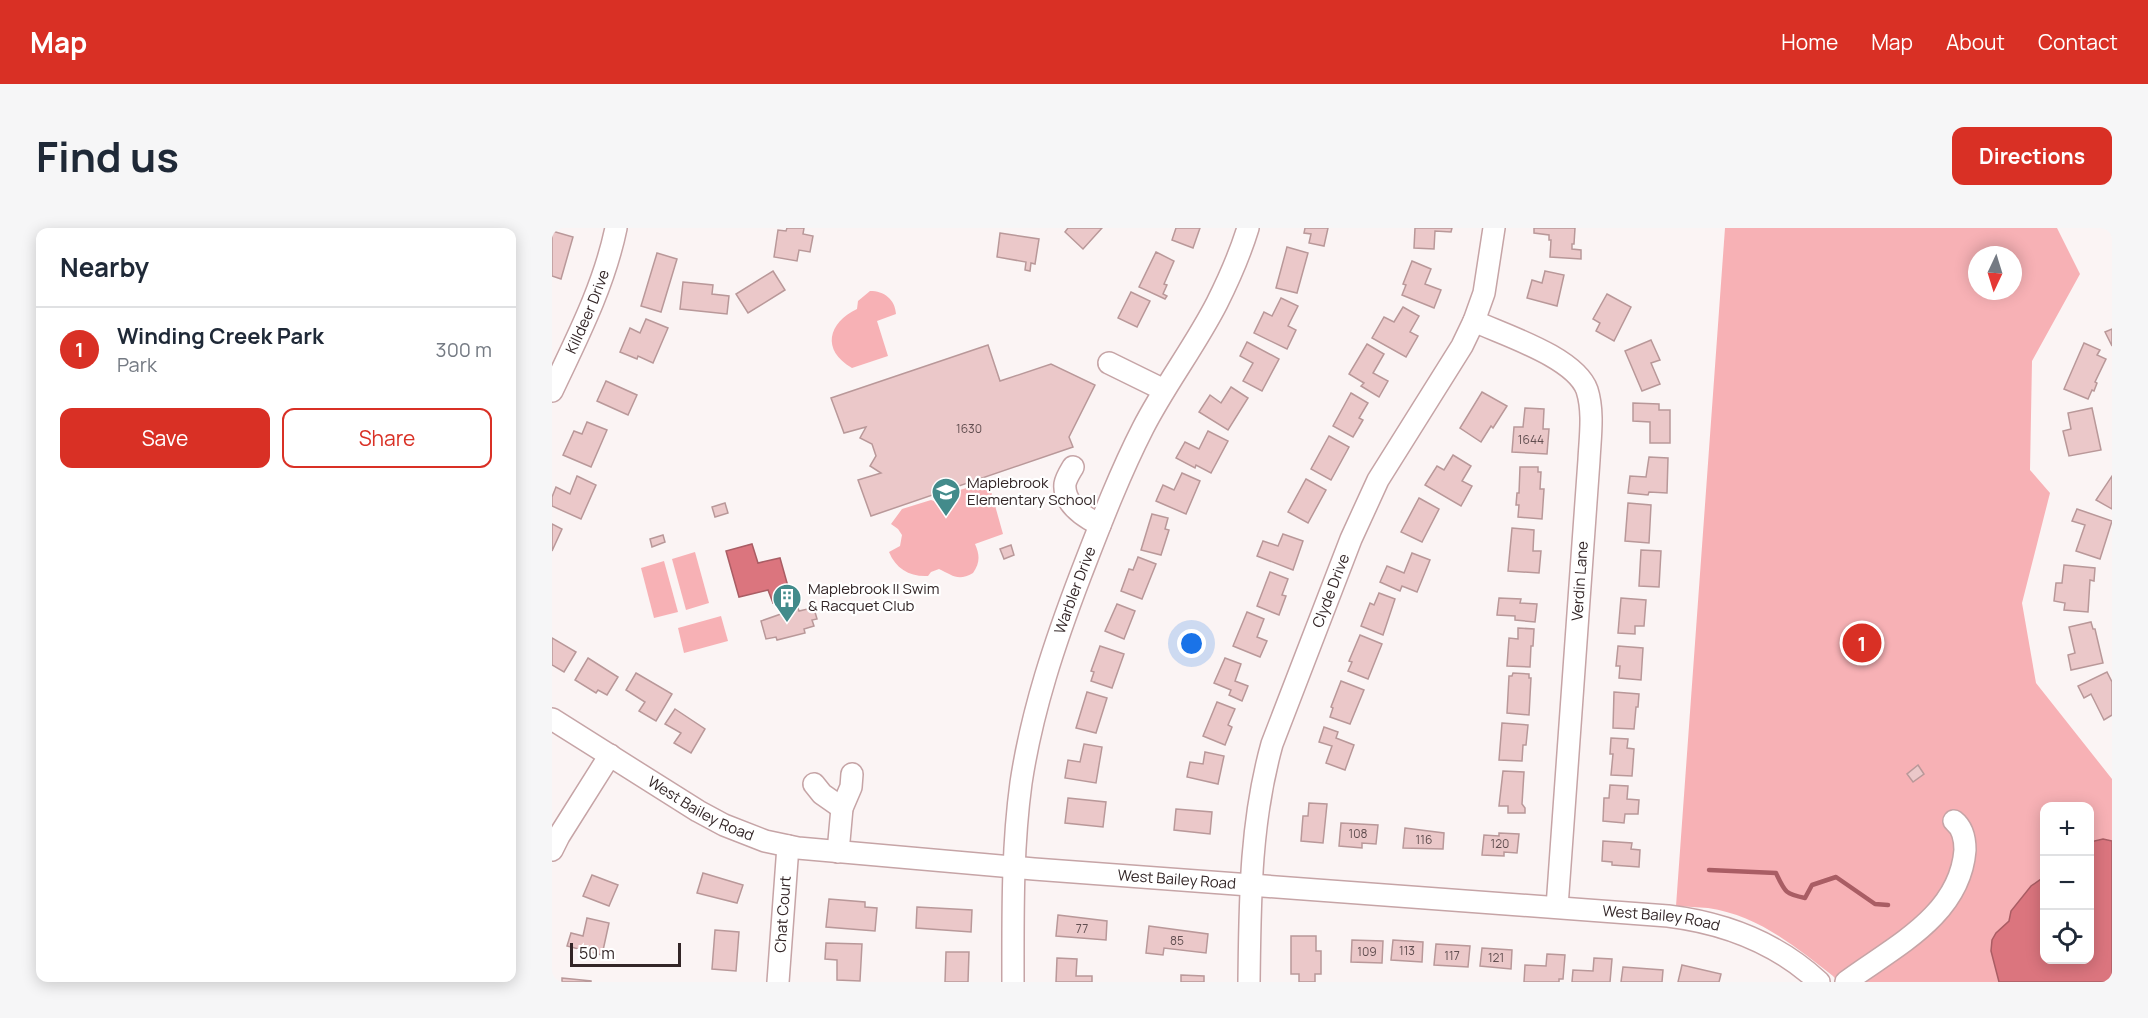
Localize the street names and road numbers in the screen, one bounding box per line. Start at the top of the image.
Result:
street label: Killdeer Drive [560,267,614,357]
street label: Verdin Lane [1566,540,1593,622]
street label: Warbler Drive [1049,543,1101,637]
street label: Clyde Drive [1307,550,1354,631]
street label: West Bailey Road [644,771,757,846]
street label: West Bailey Road [1117,864,1237,894]
street label: Chat Court [769,875,796,953]
street label: West Bailey Road [1602,900,1723,936]

